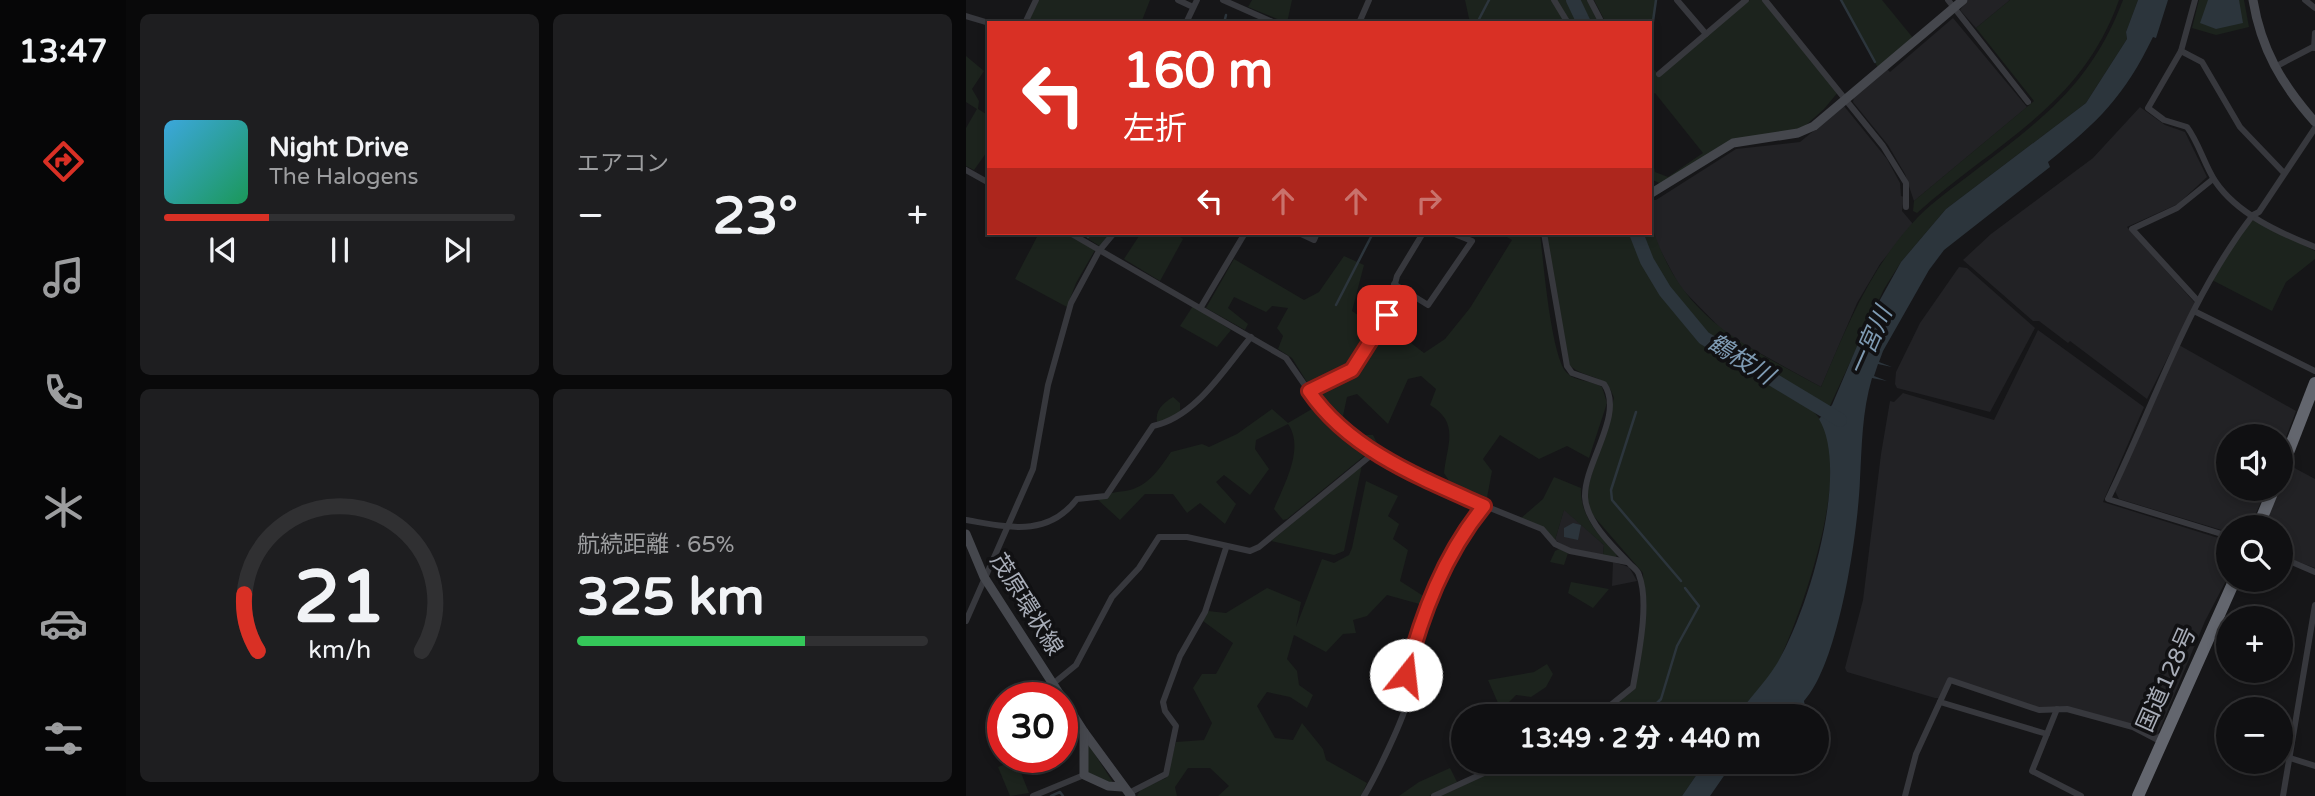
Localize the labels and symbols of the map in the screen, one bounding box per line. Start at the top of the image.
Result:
pin [1357,285,1417,345]
water label: 一宮川 [1843,300,1900,380]
water label: 鶴枝川 [1703,328,1781,392]
street label: 茂原環状線 [984,548,1068,661]
street label: 国道128号 [2131,622,2203,736]
position arrow [1369,638,1443,712]
speed limit sign: 30 [987,682,1078,773]

